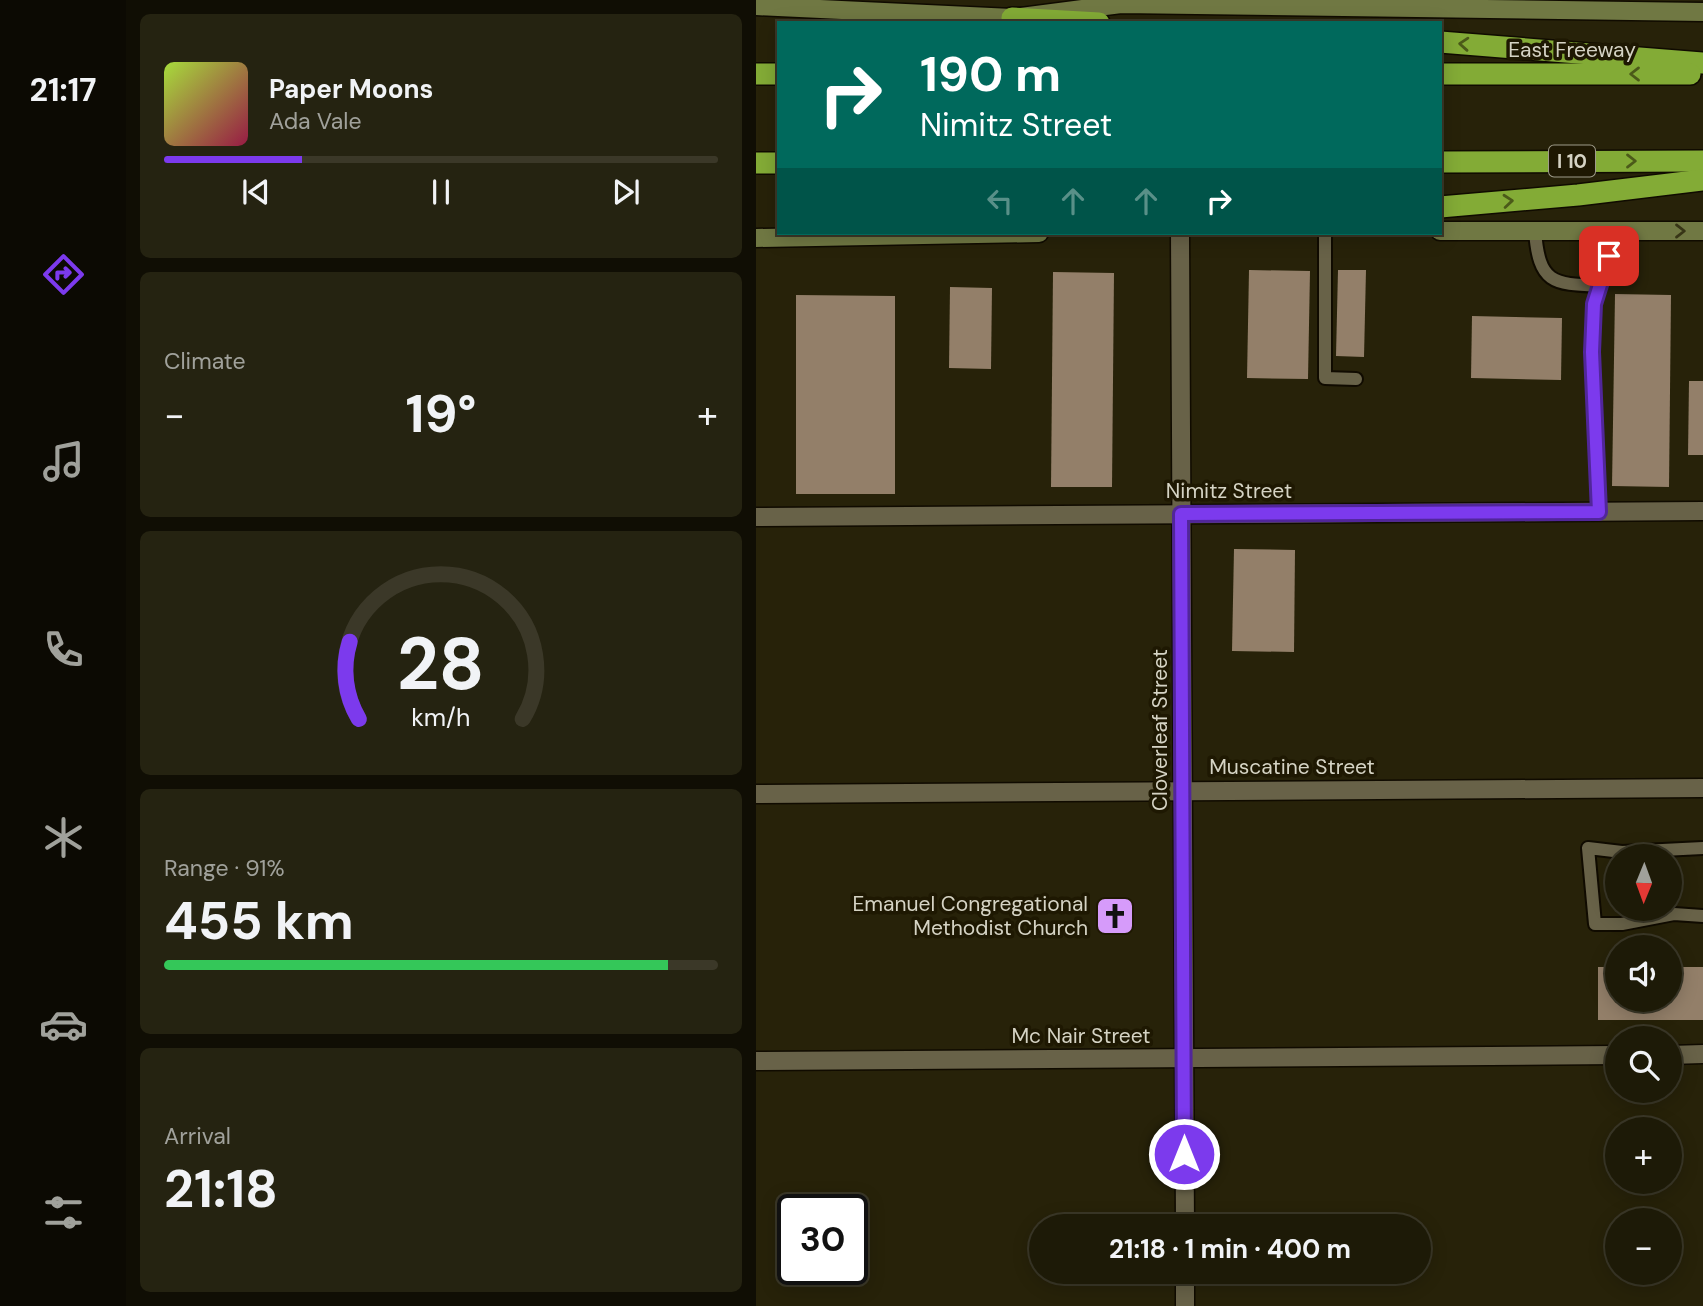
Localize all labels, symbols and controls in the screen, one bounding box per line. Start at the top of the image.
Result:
street label: East Freeway [1508,36,1636,64]
one-way arrow [1458,37,1469,52]
text: 190 m [920,42,1061,106]
icon: right [805,49,896,140]
one-way arrow [1629,66,1640,82]
text: 21:17 [29,69,97,111]
text: Paper Moons [269,72,433,106]
text: Nimitz Street [920,104,1112,146]
text: Ada Vale [269,106,362,136]
road number: I 10 [1549,146,1595,176]
one-way arrow [1626,153,1637,169]
icon: previous [237,173,275,211]
icon: pause [422,173,460,211]
icon: next [607,173,645,211]
icon: left [981,182,1019,220]
icon: ahead [1054,182,1092,220]
icon: ahead [1127,182,1165,220]
icon: right [1200,182,1238,220]
one-way arrow [1503,194,1514,209]
one-way arrow [1675,223,1686,239]
pin [1579,226,1639,286]
icon: arrive [1590,237,1628,275]
icon: directions [39,250,88,299]
text: Climate [164,346,246,376]
text: 19° [406,380,476,448]
text: − [164,390,185,440]
text: + [697,390,718,440]
icon: music [39,437,88,486]
street label: Nimitz Street [1166,477,1292,505]
text: 28 [397,617,485,712]
icon: phone [39,625,88,674]
street label: Cloverleaf Street [1146,649,1174,811]
text: km/h [411,701,471,734]
street label: Muscatine Street [1209,753,1375,781]
icon: climate [39,813,88,862]
north arrow [1605,844,1682,920]
map controls [1605,844,1682,1285]
text: Range · 91% [164,853,285,883]
text: 455 km [164,887,354,955]
place label: Emanuel Congregational Methodist Church [852,890,1088,942]
church icon: Emanuel Congregational Methodist Church [1094,895,1136,937]
button: sound [1605,935,1682,1012]
icon: car [39,1000,88,1049]
street label: Mc Nair Street [1011,1022,1151,1050]
button: search [1605,1026,1682,1103]
position arrow [1147,1117,1221,1191]
button: + [1605,1117,1682,1194]
text: Arrival [164,1121,231,1151]
text: 21:18 [164,1155,278,1223]
icon: filters [39,1188,88,1237]
speed limit sign: 30 [777,1194,868,1285]
button: − [1605,1208,1682,1285]
text: 21:18 · 1 min · 400 m [1109,1232,1351,1266]

